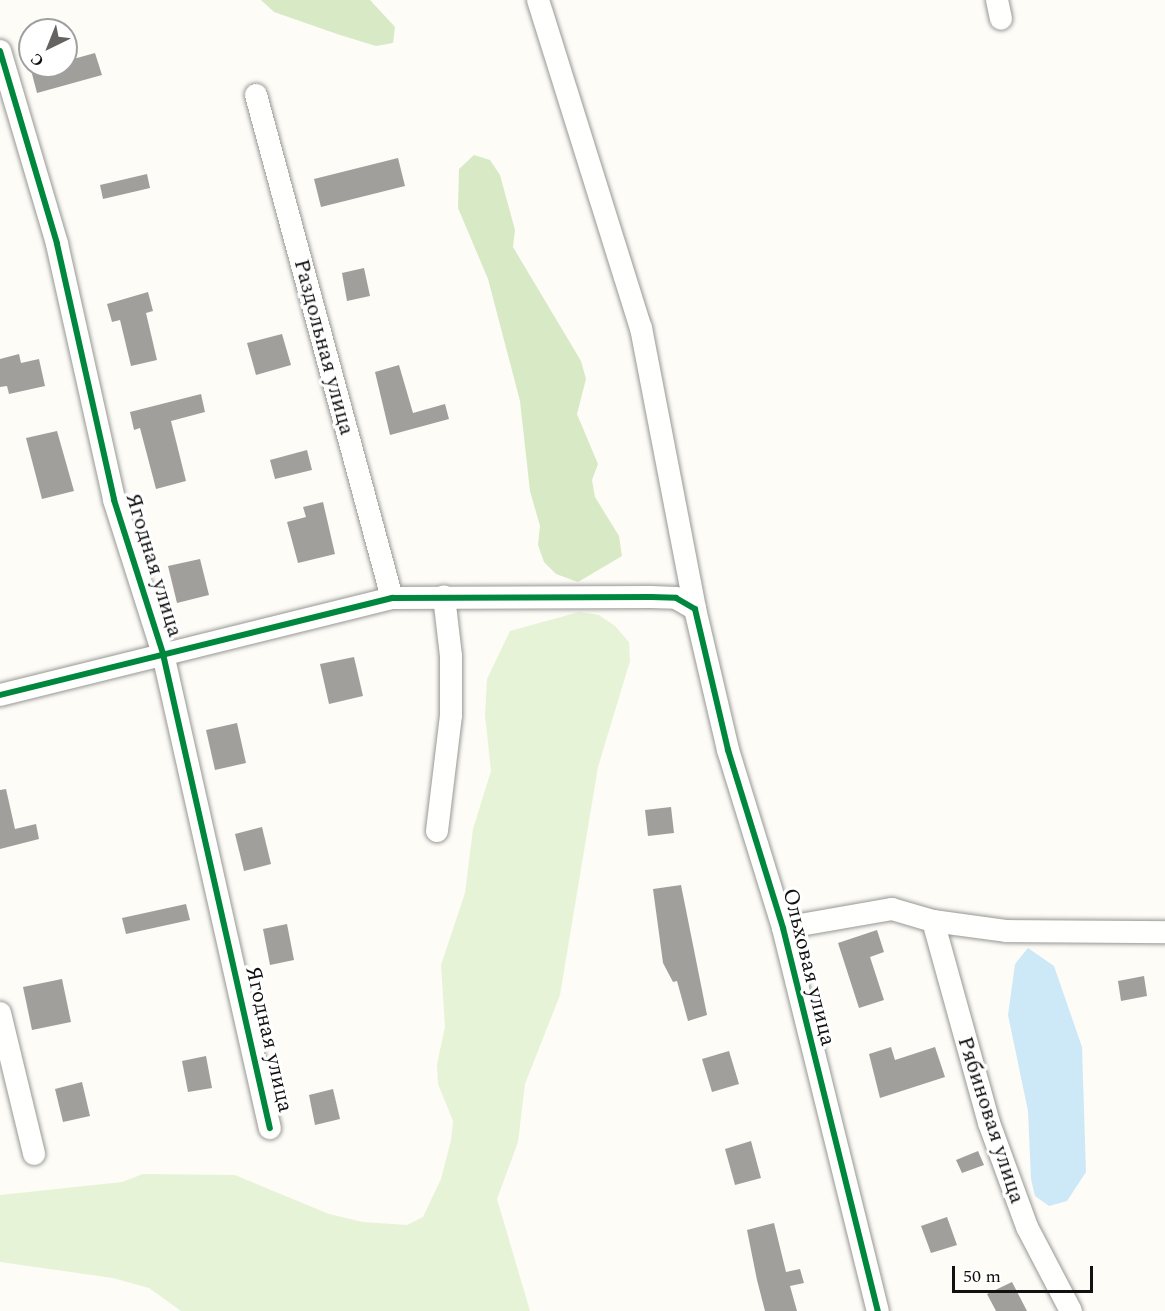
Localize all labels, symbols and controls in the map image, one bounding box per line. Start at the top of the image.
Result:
north arrow [18,18,78,78]
text: С [25,47,49,72]
street label: Раздольная улица [288,256,360,438]
street label: Ягодная улица [120,490,188,640]
street label: Ольховая улица [777,885,841,1049]
street label: Ягодная улица [239,963,299,1115]
street label: Рябиновая улица [952,1033,1030,1207]
scale bar [955,1254,1096,1292]
text: 50 m [963,1263,1001,1290]

